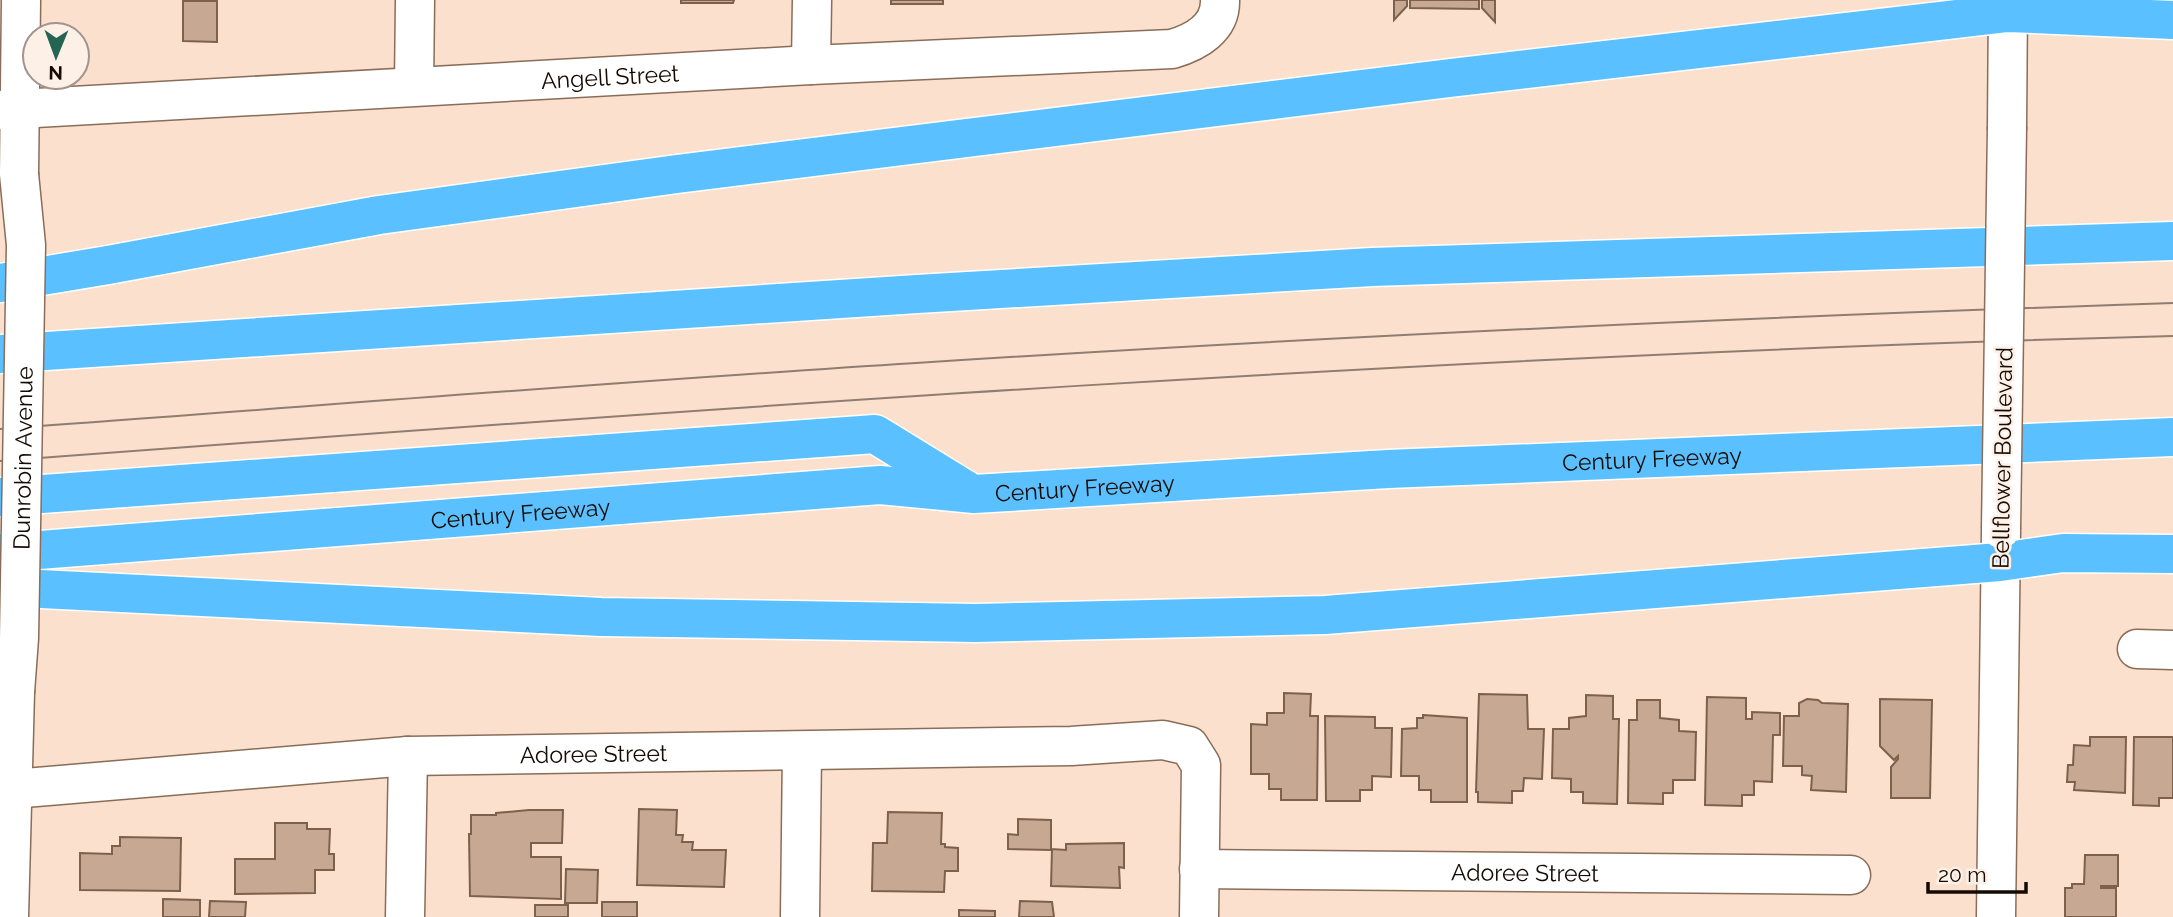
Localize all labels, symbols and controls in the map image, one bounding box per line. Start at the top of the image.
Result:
north arrow [21,21,91,91]
street label: Angell Street [540,59,680,93]
text: N [48,62,63,84]
street label: Bellflower Boulevard [1987,347,2017,569]
street label: Dunrobin Avenue [7,366,37,550]
street label: Century Freeway [1562,441,1742,475]
street label: Century Freeway [994,468,1175,506]
street label: Century Freeway [430,492,611,533]
street label: Adoree Street [520,739,668,768]
scale bar [1928,850,2026,894]
street label: Adoree Street [1451,858,1599,886]
text: 20 m [1938,862,1986,887]

